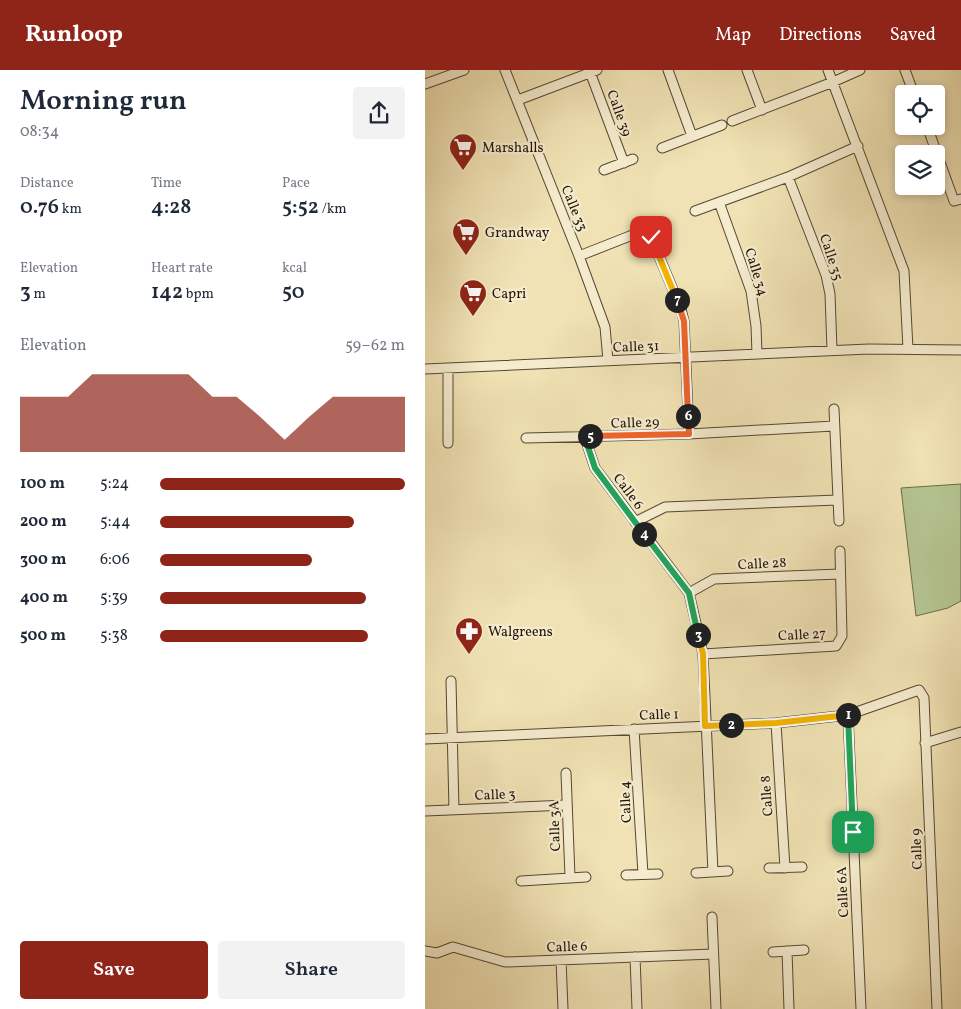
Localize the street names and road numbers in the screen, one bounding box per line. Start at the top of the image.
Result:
street label: Calle 39 [601,88,636,139]
street label: Calle 33 [556,183,591,234]
street label: Calle 35 [814,232,847,283]
street label: Calle 34 [739,246,772,299]
street label: Calle 31 [612,337,660,358]
street label: Calle 29 [610,413,660,434]
street label: Calle 6 [608,470,648,514]
street label: Calle 28 [737,554,787,575]
street label: Calle 27 [778,625,827,646]
street label: Calle 1 [639,705,679,726]
street label: Calle 8 [757,775,778,817]
street label: Calle 4 [616,780,637,824]
street label: Calle 3 [474,785,516,806]
street label: Calle 3A [545,800,566,852]
street label: Calle 9 [907,828,928,870]
street label: Calle 6A [833,866,854,918]
street label: Calle 6 [546,937,588,958]

